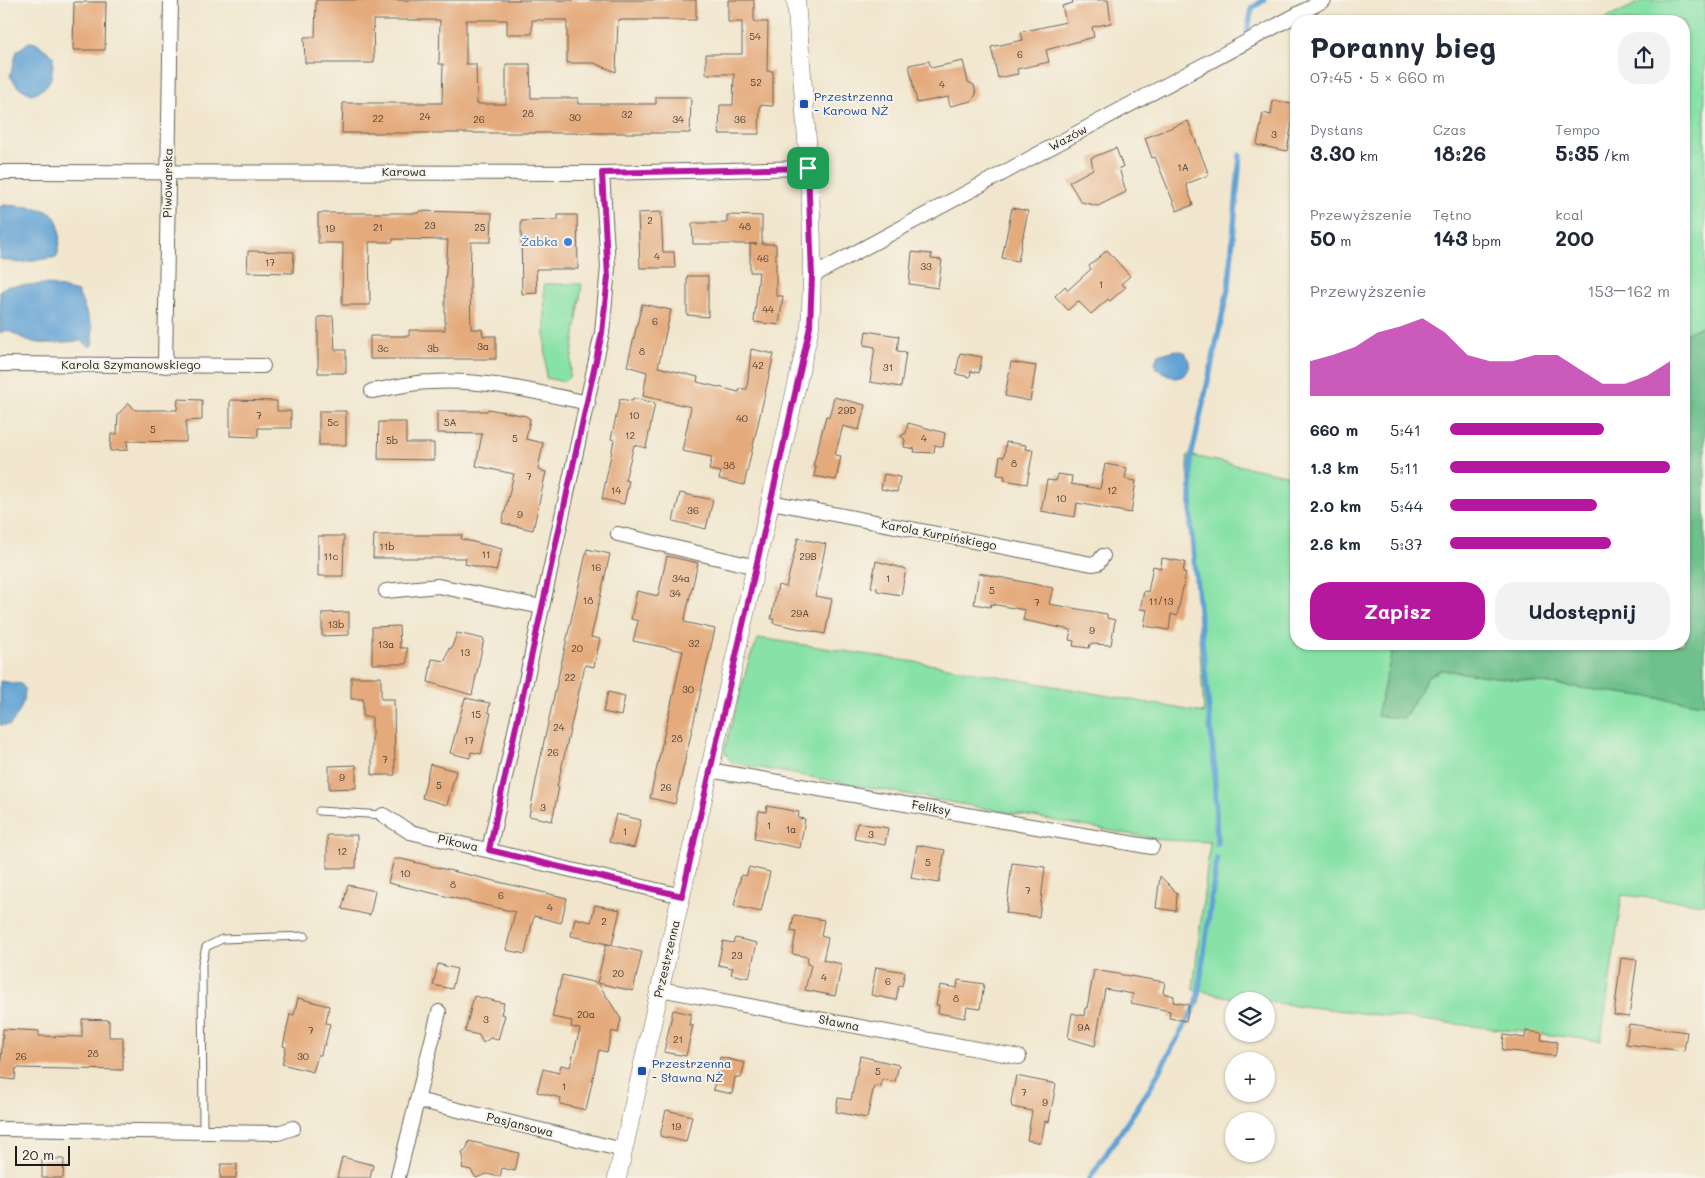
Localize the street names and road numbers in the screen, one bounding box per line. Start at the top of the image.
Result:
street label: Wazów [1046,120,1089,154]
street label: Piwowarska [158,148,176,218]
street label: Karowa [382,163,426,179]
street label: Karola Szymanowskiego [61,356,201,372]
street label: Karola Kurpińskiego [880,515,998,553]
street label: Feliksy [910,796,952,818]
street label: Pikowa [436,830,480,854]
street label: Przestrzenna [649,918,683,999]
street label: Sławna [817,1010,861,1034]
street label: Pasjansowa [485,1108,555,1140]

